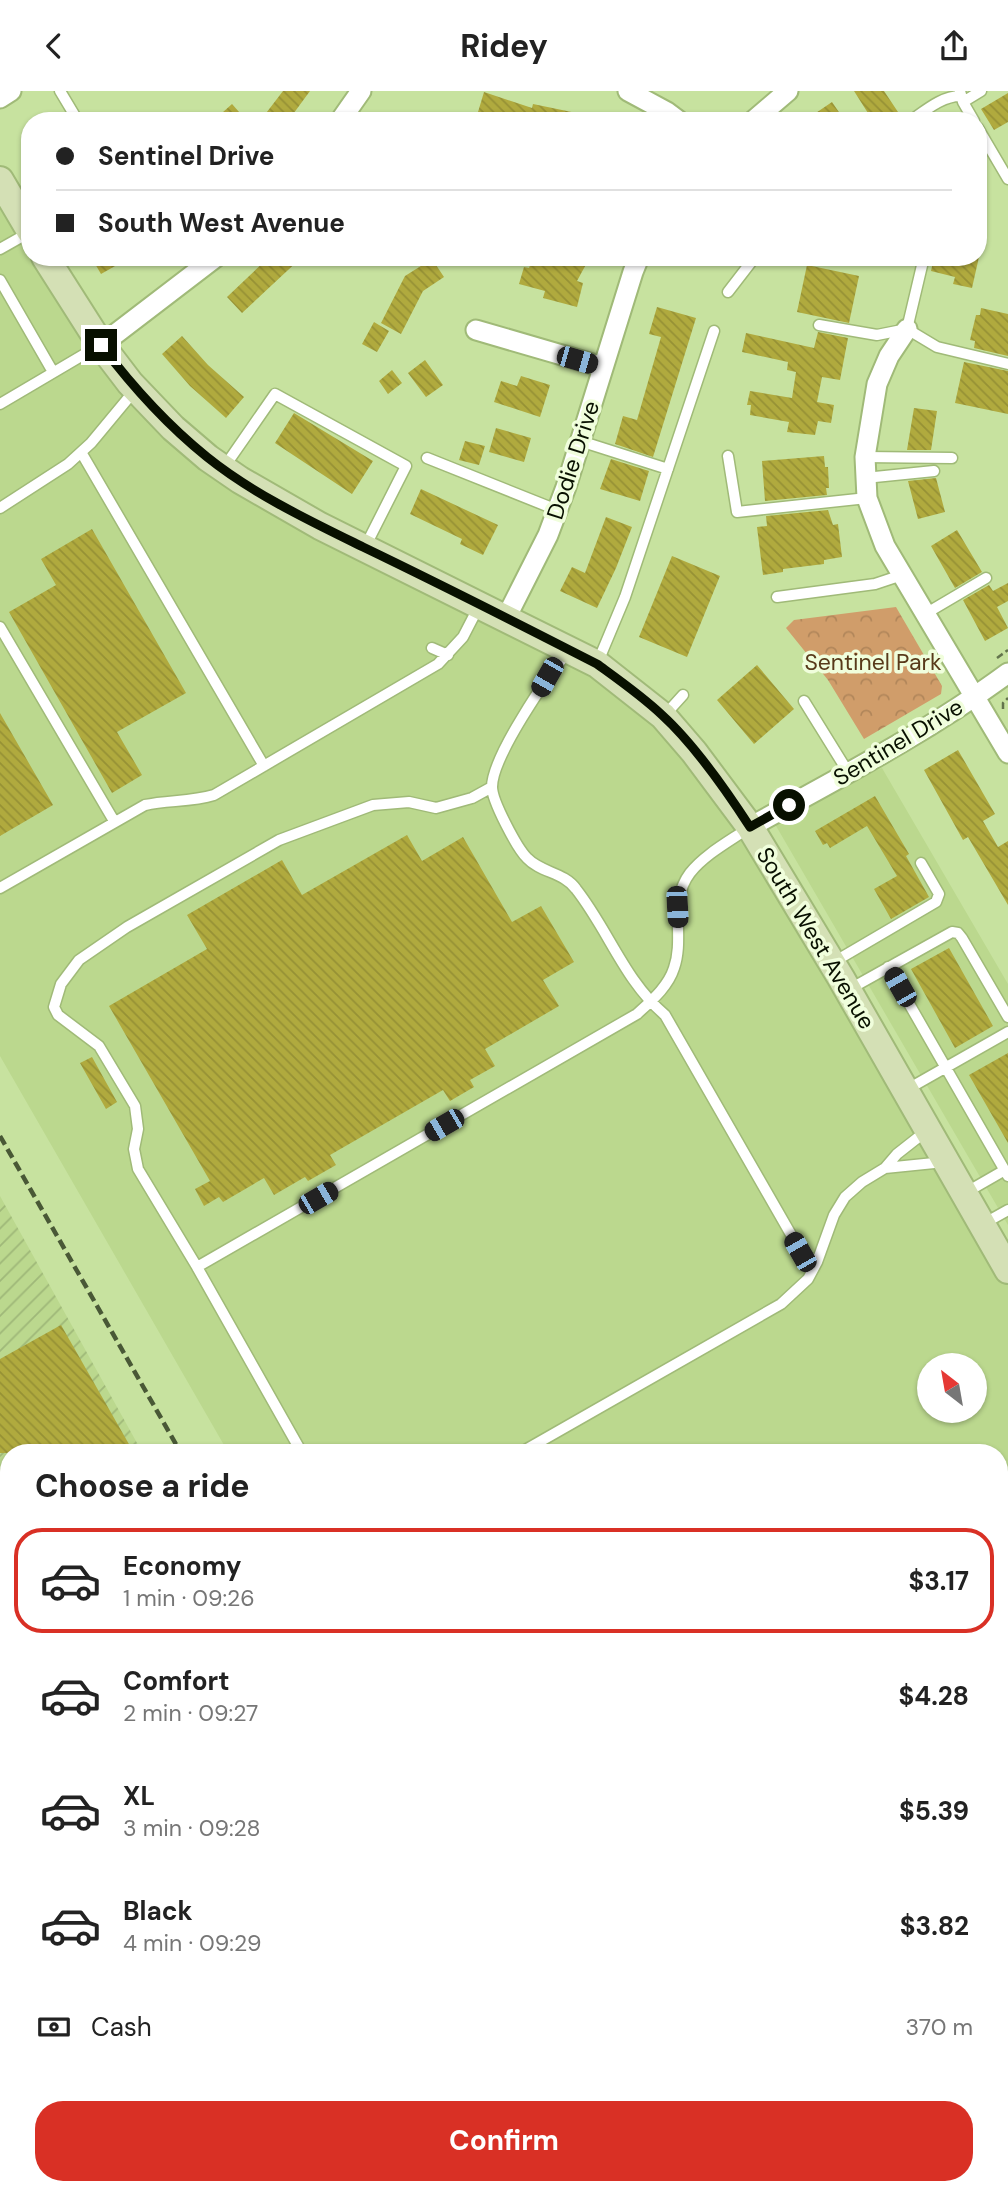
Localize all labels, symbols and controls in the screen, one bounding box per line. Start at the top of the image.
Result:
text: Ridey [460,25,548,67]
icon: back [35,27,73,65]
icon: share [935,27,973,65]
text: Sentinel Drive [98,139,274,173]
text: South West Avenue [98,206,345,240]
route end [85,329,117,361]
car [554,344,601,376]
street label: Dodie Drive [540,397,606,523]
park label: Sentinel Park [804,647,942,677]
car [528,654,567,700]
street label: Sentinel Drive [828,692,968,792]
route start [773,789,805,821]
street label: South West Avenue [750,842,882,1034]
car [666,885,689,929]
car [881,964,920,1010]
car [421,1105,468,1145]
car [295,1178,342,1218]
car [781,1229,820,1275]
north arrow [917,1353,987,1423]
map controls [917,1353,987,1423]
text: Choose a ride [35,1465,250,1507]
icon: car [39,1549,102,1612]
text: Economy [123,1549,241,1583]
text: $3.17 [908,1564,969,1598]
text: 1 min · 09:26 [123,1583,255,1613]
icon: car [39,1664,102,1727]
text: Comfort [123,1664,229,1698]
text: $4.28 [899,1679,969,1713]
text: 2 min · 09:27 [123,1698,258,1728]
icon: car [39,1779,102,1842]
text: XL [123,1779,155,1813]
text: $5.39 [899,1794,969,1828]
text: 3 min · 09:28 [123,1813,260,1843]
icon: car [39,1894,102,1957]
text: Black [123,1894,193,1928]
text: $3.82 [900,1909,969,1943]
text: 4 min · 09:29 [123,1928,261,1958]
icon: cash [35,2008,73,2046]
text: Cash [91,2010,152,2044]
text: 370 m [905,2012,973,2042]
button: Confirm [35,2101,973,2181]

